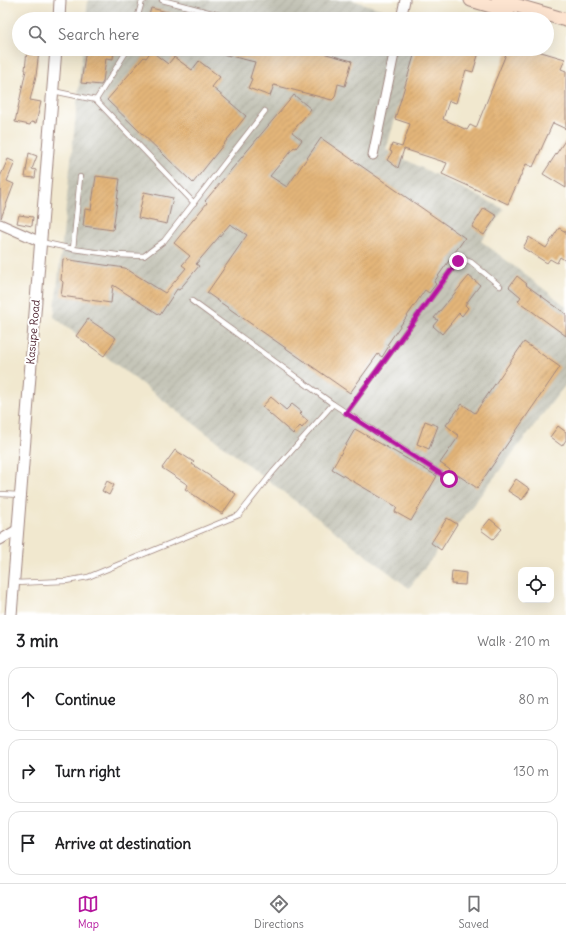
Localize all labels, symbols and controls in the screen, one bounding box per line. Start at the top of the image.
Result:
search box [12,12,554,56]
icon: search [26,23,48,45]
text: Search here [58,25,139,44]
route end [449,252,467,270]
street label: Kasupe Road [23,298,43,365]
route start [440,470,458,488]
map controls [518,567,554,603]
button: locate [518,567,554,603]
text: 3 min [16,630,58,652]
text: Walk · 210 m [477,633,550,650]
icon: ahead [17,688,39,710]
text: Continue [55,690,116,709]
text: 80 m [518,691,549,708]
icon: right [17,760,39,782]
text: Turn right [55,762,120,781]
text: 130 m [513,763,549,780]
icon: arrive [17,832,39,854]
text: Arrive at destination [55,834,191,853]
tab: Map [77,893,99,931]
tab: Directions [254,893,304,931]
tab: Saved [458,893,489,931]

